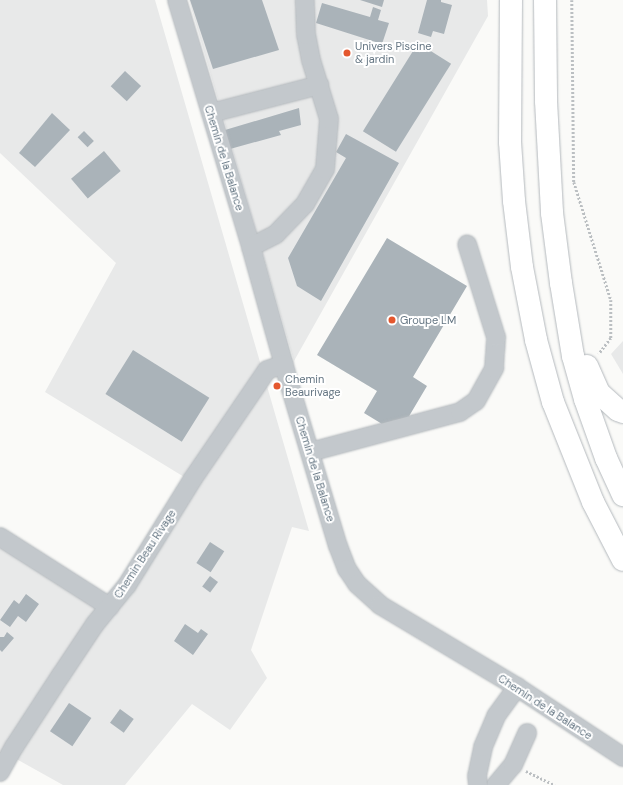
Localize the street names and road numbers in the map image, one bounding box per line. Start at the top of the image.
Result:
street label: Chemin de la Balance [202,104,246,212]
street label: Chemin de la Balance [293,415,337,523]
street label: Chemin Beau Rivage [111,507,179,601]
street label: Chemin de la Balance [495,672,595,742]

